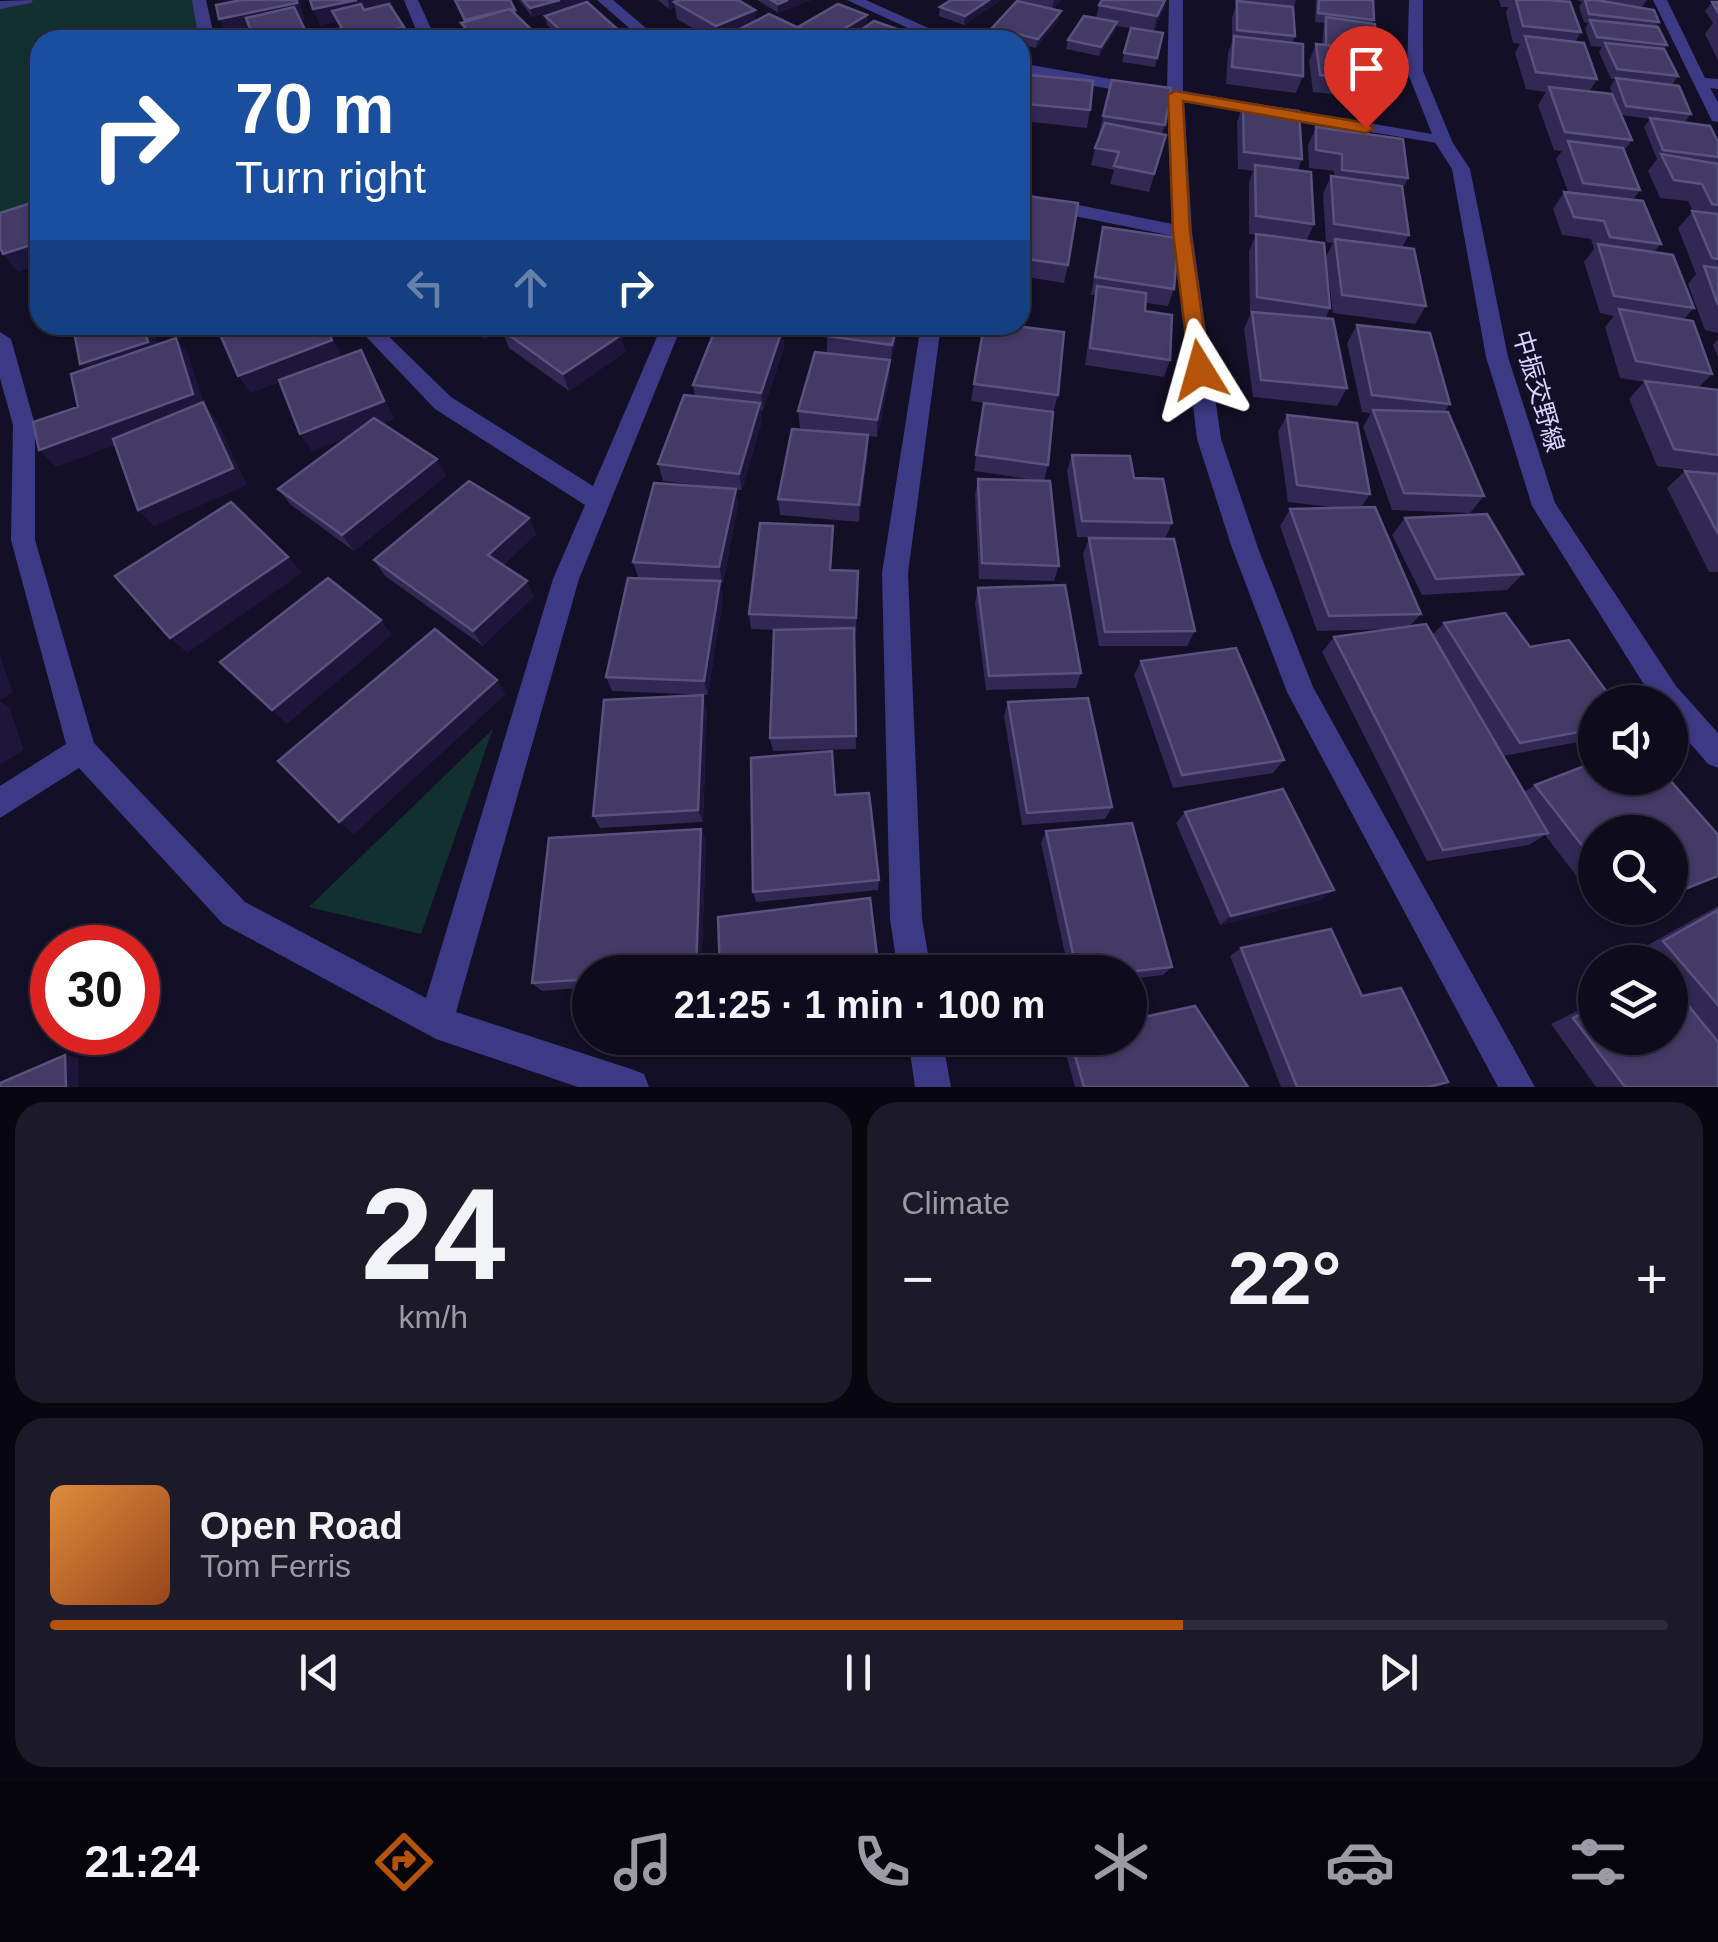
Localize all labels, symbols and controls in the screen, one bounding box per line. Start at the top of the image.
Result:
pin [1324,26,1409,129]
icon: arrive [1339,41,1394,96]
icon: right [70,70,200,200]
text: 70 m [235,70,395,148]
text: Turn right [235,152,426,203]
icon: left [398,260,453,315]
icon: ahead [503,260,558,315]
icon: right [608,260,663,315]
position arrow [1148,318,1252,422]
street label: 中振交野線 [1508,327,1570,455]
map controls [1578,685,1688,1055]
button: sound [1578,685,1688,795]
button: search [1578,815,1688,925]
speed limit sign: 30 [30,925,160,1055]
button: layers [1578,945,1688,1055]
text: 21:25 · 1 min · 100 m [674,984,1045,1026]
text: 24 [361,1161,506,1307]
text: Climate [902,1185,1010,1221]
text: 22° [1228,1236,1341,1320]
text: − [902,1248,934,1310]
text: + [1636,1248,1668,1310]
text: km/h [399,1299,468,1335]
text: Open Road [200,1505,403,1547]
text: Tom Ferris [200,1548,351,1584]
icon: previous [292,1645,347,1700]
icon: pause [831,1645,886,1700]
icon: next [1371,1645,1426,1700]
icon: directions [369,1827,439,1897]
icon: music [608,1827,678,1897]
icon: phone [847,1827,917,1897]
icon: climate [1086,1827,1156,1897]
icon: car [1325,1827,1395,1897]
icon: filters [1563,1827,1633,1897]
text: 21:24 [84,1836,200,1887]

